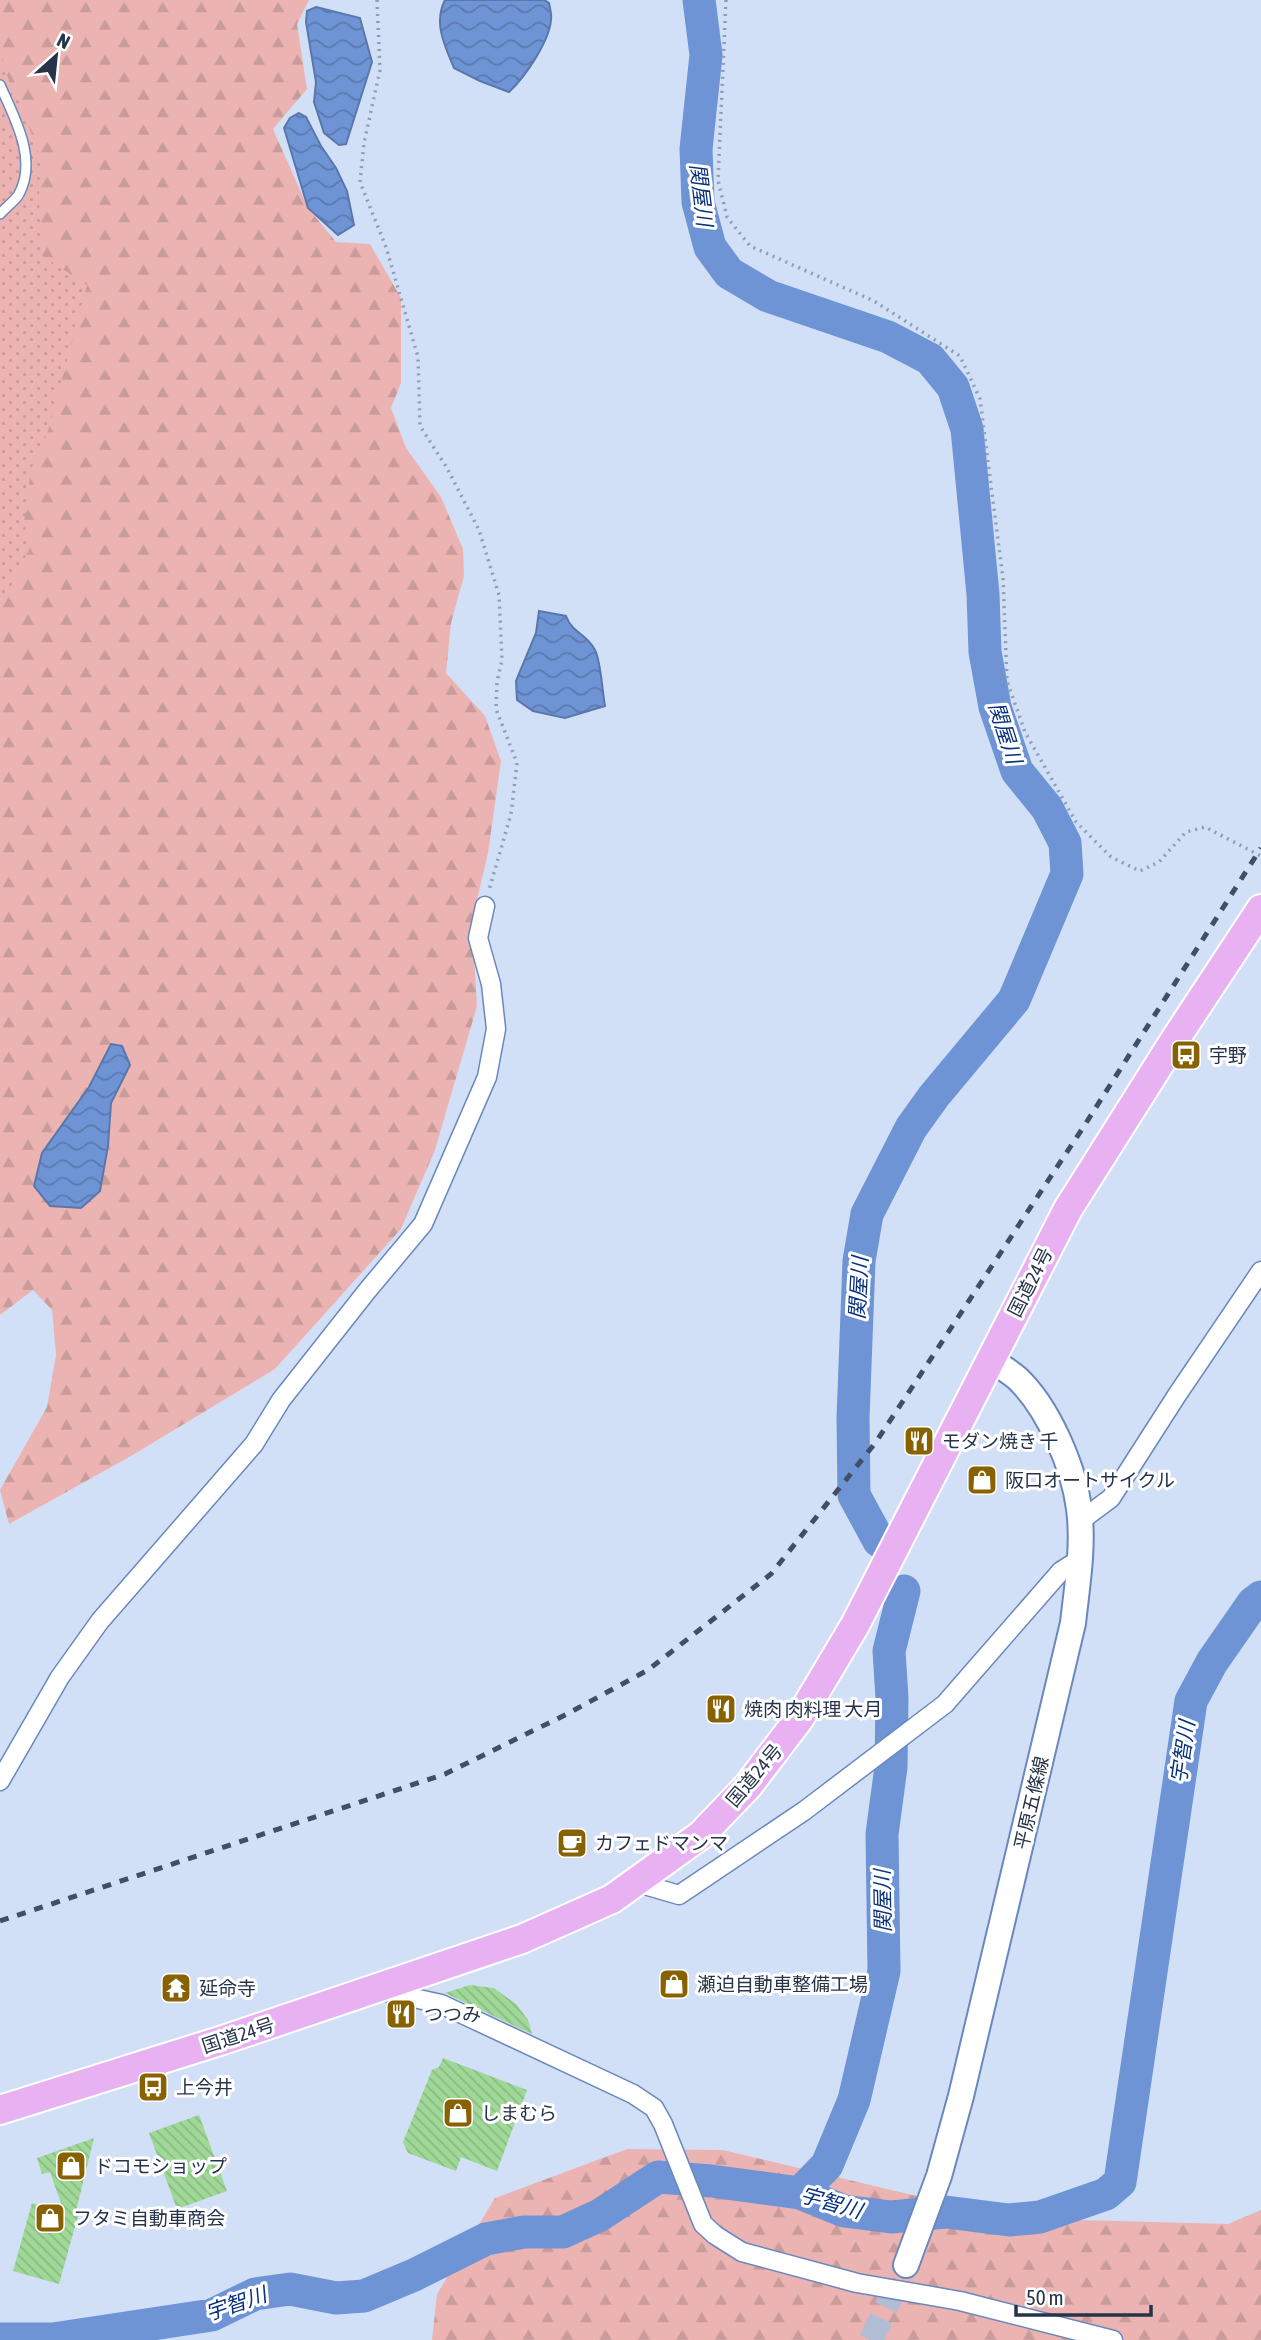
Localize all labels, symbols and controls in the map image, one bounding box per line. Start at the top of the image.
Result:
north arrow [21,21,91,91]
text: N [54,29,74,53]
water label: 関屋川 [686,162,718,230]
water label: 関屋川 [985,699,1028,768]
bus stop icon: 宇野 [1169,1038,1203,1072]
place label: 宇野 [1209,1044,1247,1066]
street label: 国道24号 [1003,1244,1057,1320]
water label: 関屋川 [844,1254,872,1320]
restaurant icon: モダン焼き 千 [902,1424,936,1458]
place label: モダン焼き 千 [942,1430,1059,1452]
shop icon: 阪口オートサイクル [965,1463,999,1497]
place label: 阪口オートサイクル [1005,1469,1175,1491]
restaurant icon: 焼肉 肉料理 大月 [704,1692,738,1726]
place label: 焼肉 肉料理 大月 [744,1698,882,1720]
water label: 宇智川 [1166,1717,1199,1785]
street label: 国道24号 [722,1739,786,1811]
street label: 平原五條線 [1010,1754,1052,1852]
cafe icon: カフェドマンマ [555,1826,589,1860]
place label: カフェドマンマ [595,1832,728,1854]
water label: 関屋川 [869,1867,895,1933]
shop icon: 瀬迫自動車整備工場 [657,1967,691,2001]
temple icon: 延命寺 [159,1971,193,2005]
place label: 瀬迫自動車整備工場 [697,1973,868,1995]
place label: 延命寺 [199,1977,256,1999]
restaurant icon: つつみ [384,1997,418,2031]
place label: つつみ [424,2003,481,2025]
street label: 国道24号 [199,2013,277,2057]
bus stop icon: 上今井 [136,2070,170,2104]
place label: 上今井 [176,2076,233,2098]
shop icon: しまむら [441,2096,475,2130]
place label: しまむら [481,2102,557,2124]
shop icon: ドコモショップ [54,2149,88,2183]
place label: ドコモショップ [94,2155,227,2177]
water label: 宇智川 [798,2182,867,2223]
shop icon: フタミ自動車商会 [33,2201,67,2235]
place label: フタミ自動車商会 [73,2207,225,2229]
scale bar [1016,2274,1151,2318]
water label: 宇智川 [202,2281,271,2325]
text: 50 m [1026,2285,1064,2309]

